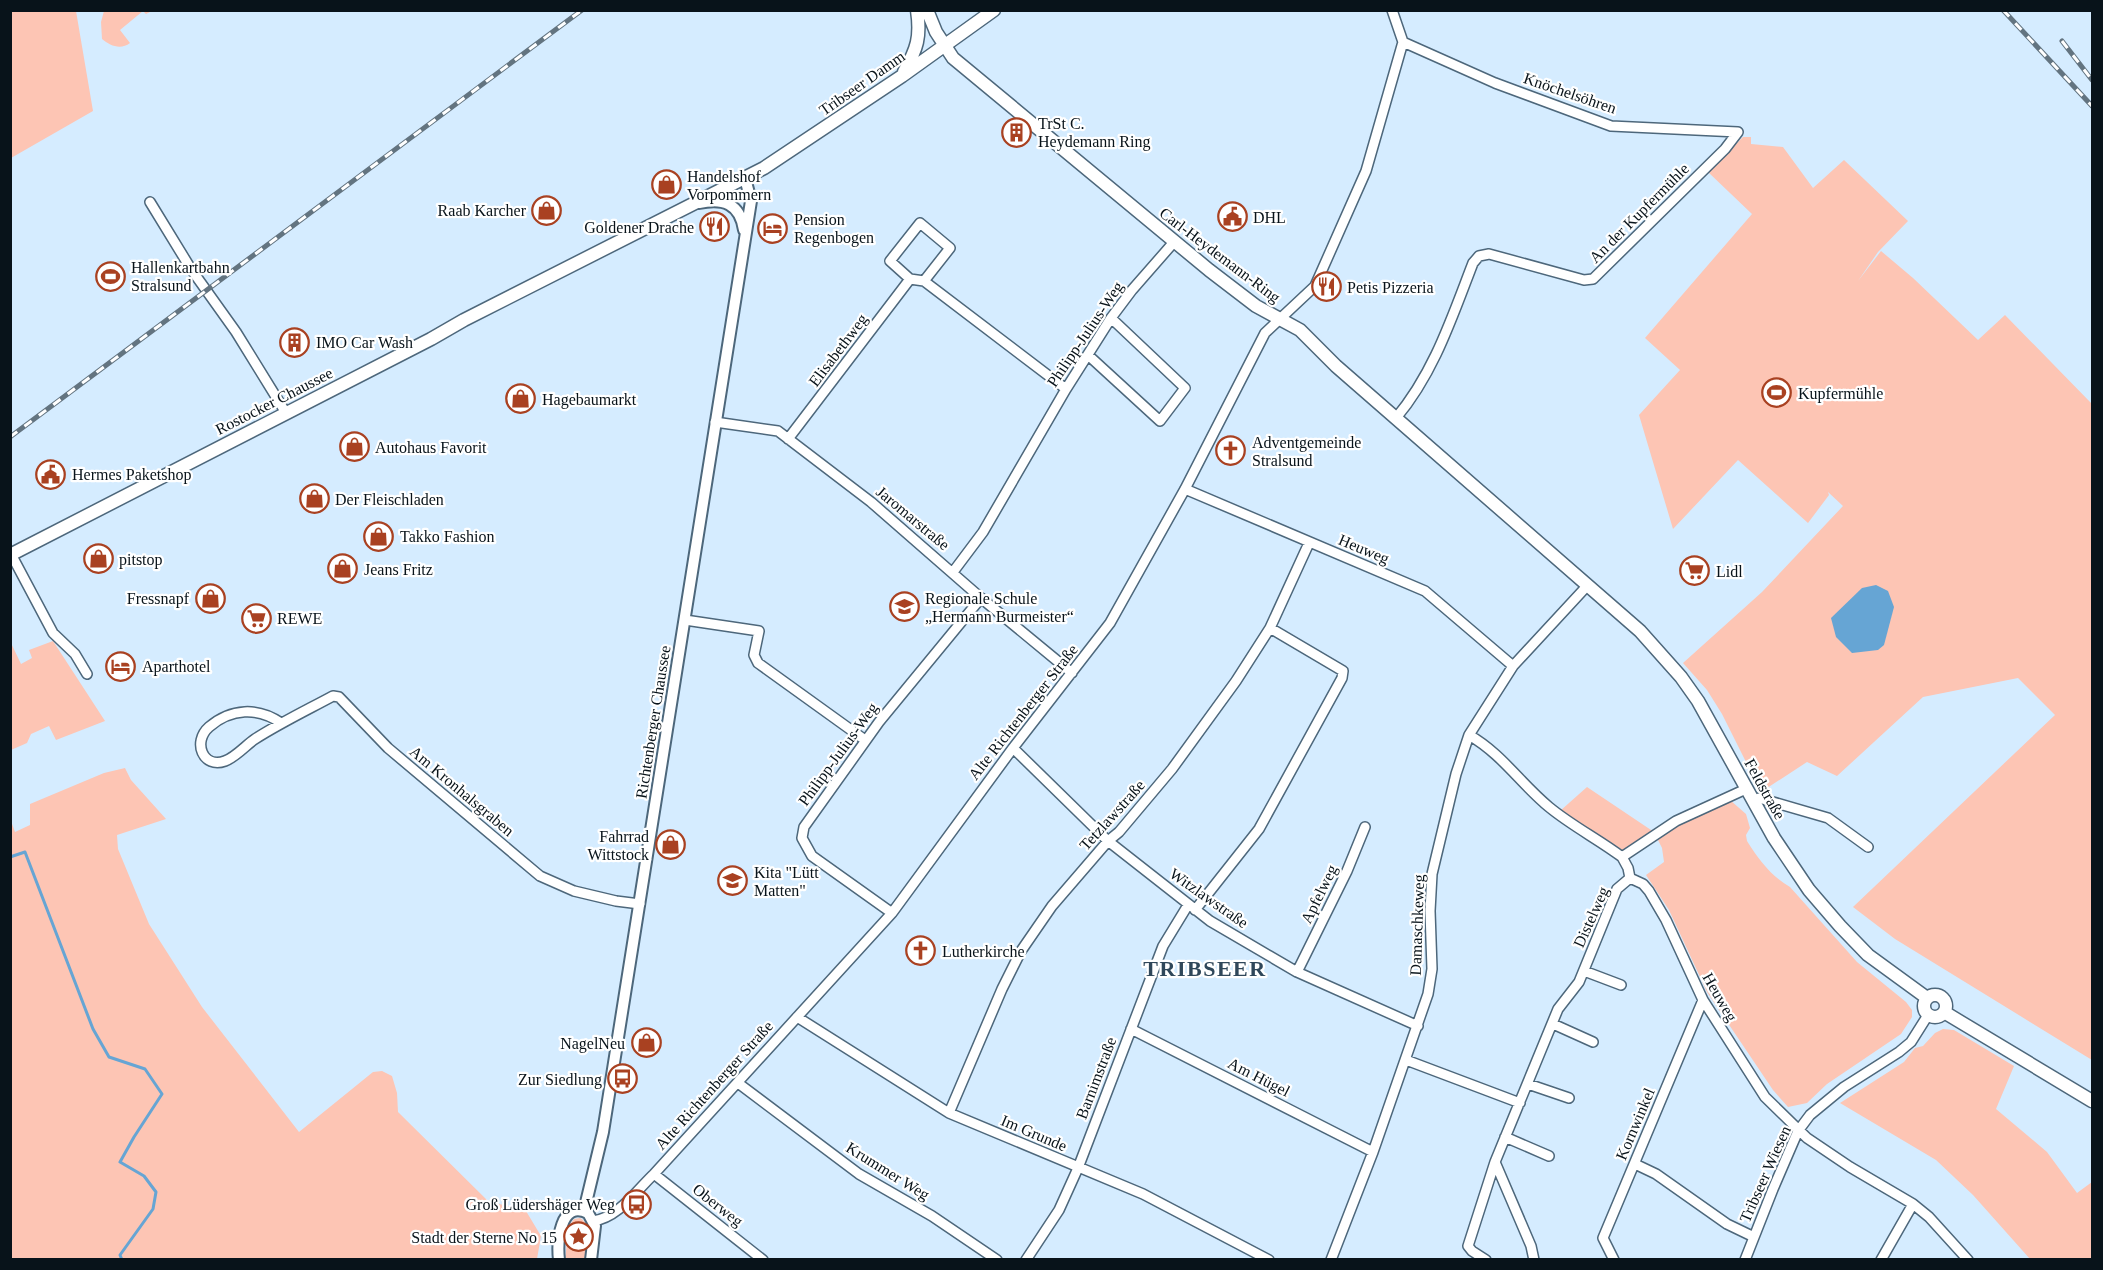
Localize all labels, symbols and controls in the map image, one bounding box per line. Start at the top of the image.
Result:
street label: Tribseer Damm [816,47,908,119]
street label: Knöchelsöhren [1521,69,1619,117]
place label: TrSt C. Heydemann Ring [1038,115,1150,151]
building icon: TrSt C. Heydemann Ring [1001,116,1033,148]
street label: An der Kupfermühle [1586,160,1693,267]
place label: Handelshof Vorpommern [687,168,771,204]
shop icon: Handelshof Vorpommern [650,169,682,201]
shop icon: Raab Karcher [531,194,563,226]
public building icon: DHL [1216,201,1248,233]
place label: Raab Karcher [438,202,527,219]
street label: Carl-Heydemann-Ring [1156,204,1284,307]
place label: DHL [1253,209,1286,226]
restaurant icon: Goldener Drache [699,211,731,243]
place label: Pension Regenbogen [794,211,874,247]
hotel icon: Pension Regenbogen [757,212,789,244]
place label: Goldener Drache [584,219,694,236]
place label: Hallenkartbahn Stralsund [131,259,230,294]
sports icon: Hallenkartbahn Stralsund [94,260,126,292]
restaurant icon: Petis Pizzeria [1310,271,1342,303]
street label: Philipp-Julius-Weg [1044,278,1127,390]
place label: Petis Pizzeria [1347,279,1434,296]
street label: Elisabethweg [805,310,872,390]
building icon: IMO Car Wash [279,326,311,358]
place label: IMO Car Wash [316,334,413,351]
street label: Rostocker Chaussee [213,364,335,438]
sports icon: Kupfermühle [1761,377,1793,409]
shop icon: Hagebaumarkt [505,383,537,415]
place label: Kupfermühle [1798,385,1883,403]
place label: Hagebaumarkt [542,391,637,409]
shop icon: Autohaus Favorit [338,431,370,463]
place label: Adventgemeinde Stralsund [1252,434,1361,469]
church icon: Adventgemeinde Stralsund [1215,435,1247,467]
place label: Autohaus Favorit [375,439,487,456]
public building icon: Hermes Paketshop [35,458,67,490]
place label: Hermes Paketshop [72,466,192,484]
shop icon: Der Fleischladen [298,483,330,515]
street label: Jaromarstraße [873,483,953,553]
place label: Der Fleischladen [335,491,444,508]
shop icon: Takko Fashion [363,520,395,552]
place label: Takko Fashion [400,528,494,545]
street label: Heuweg [1336,531,1392,568]
shop icon: pitstop [82,543,114,575]
place label: pitstop [119,551,163,569]
shop icon: Jeans Fritz [327,553,359,585]
supermarket icon: Lidl [1679,555,1711,587]
place label: Jeans Fritz [364,561,433,578]
place label: Lidl [1716,563,1743,580]
shop icon: Fressnapf [194,582,226,614]
place label: Fressnapf [127,590,190,608]
place label: Regionale Schule „Hermann Burmeister“ [925,590,1074,625]
school or university icon: Regionale Schule „Hermann Burmeister“ [888,591,920,623]
supermarket icon: REWE [240,602,272,634]
place label: REWE [277,610,322,627]
street label: Alte Richtenberger Straße [965,641,1082,784]
street label: Richtenberger Chaussee [632,644,674,800]
hotel icon: Aparthotel [105,650,137,682]
place label: Aparthotel [142,658,211,676]
street label: Philipp-Julius-Weg [795,699,882,809]
street label: Am Kronhalsgraben [406,743,517,840]
street label: Feldstraße [1741,756,1789,822]
street label: Tetzlawstraße [1076,776,1148,854]
place label: Fahrrad Wittstock [587,828,649,863]
shop icon: Fahrrad Wittstock [654,829,686,861]
street label: Apfelweg [1298,862,1341,927]
place label: Kita "Lütt Matten" [754,864,819,899]
school or university icon: Kita "Lütt Matten" [717,865,749,897]
street label: Witzlawstraße [1167,865,1251,931]
street label: Damaschkeweg [1407,874,1428,976]
street label: Distelweg [1570,884,1613,950]
church icon: Lutherkirche [905,935,937,967]
place label: Lutherkirche [942,943,1025,960]
district label: TRIBSEER [1143,956,1267,981]
street label: Heuweg [1698,970,1741,1025]
street label: Alte Richtenberger Straße [652,1017,777,1153]
shop icon: NagelNeu [630,1027,662,1059]
place label: NagelNeu [560,1035,625,1053]
street label: Barnimstraße [1073,1035,1119,1121]
street label: Am Hügel [1225,1054,1293,1101]
bus stop icon: Zur Siedlung [607,1063,639,1095]
place label: Zur Siedlung [518,1071,602,1089]
street label: Kornwinkel [1612,1085,1658,1163]
street label: Im Grunde [999,1112,1069,1154]
street label: Tribseer Wiesen [1736,1123,1794,1225]
street label: Krummer Weg [843,1139,933,1204]
street label: Oberweg [689,1180,746,1231]
bus stop icon: Groß Lüdershäger Weg [620,1188,652,1220]
place label: Groß Lüdershäger Weg [466,1196,615,1214]
place icon: Stadt der Sterne No 15 [562,1221,594,1253]
place label: Stadt der Sterne No 15 [411,1229,557,1246]

